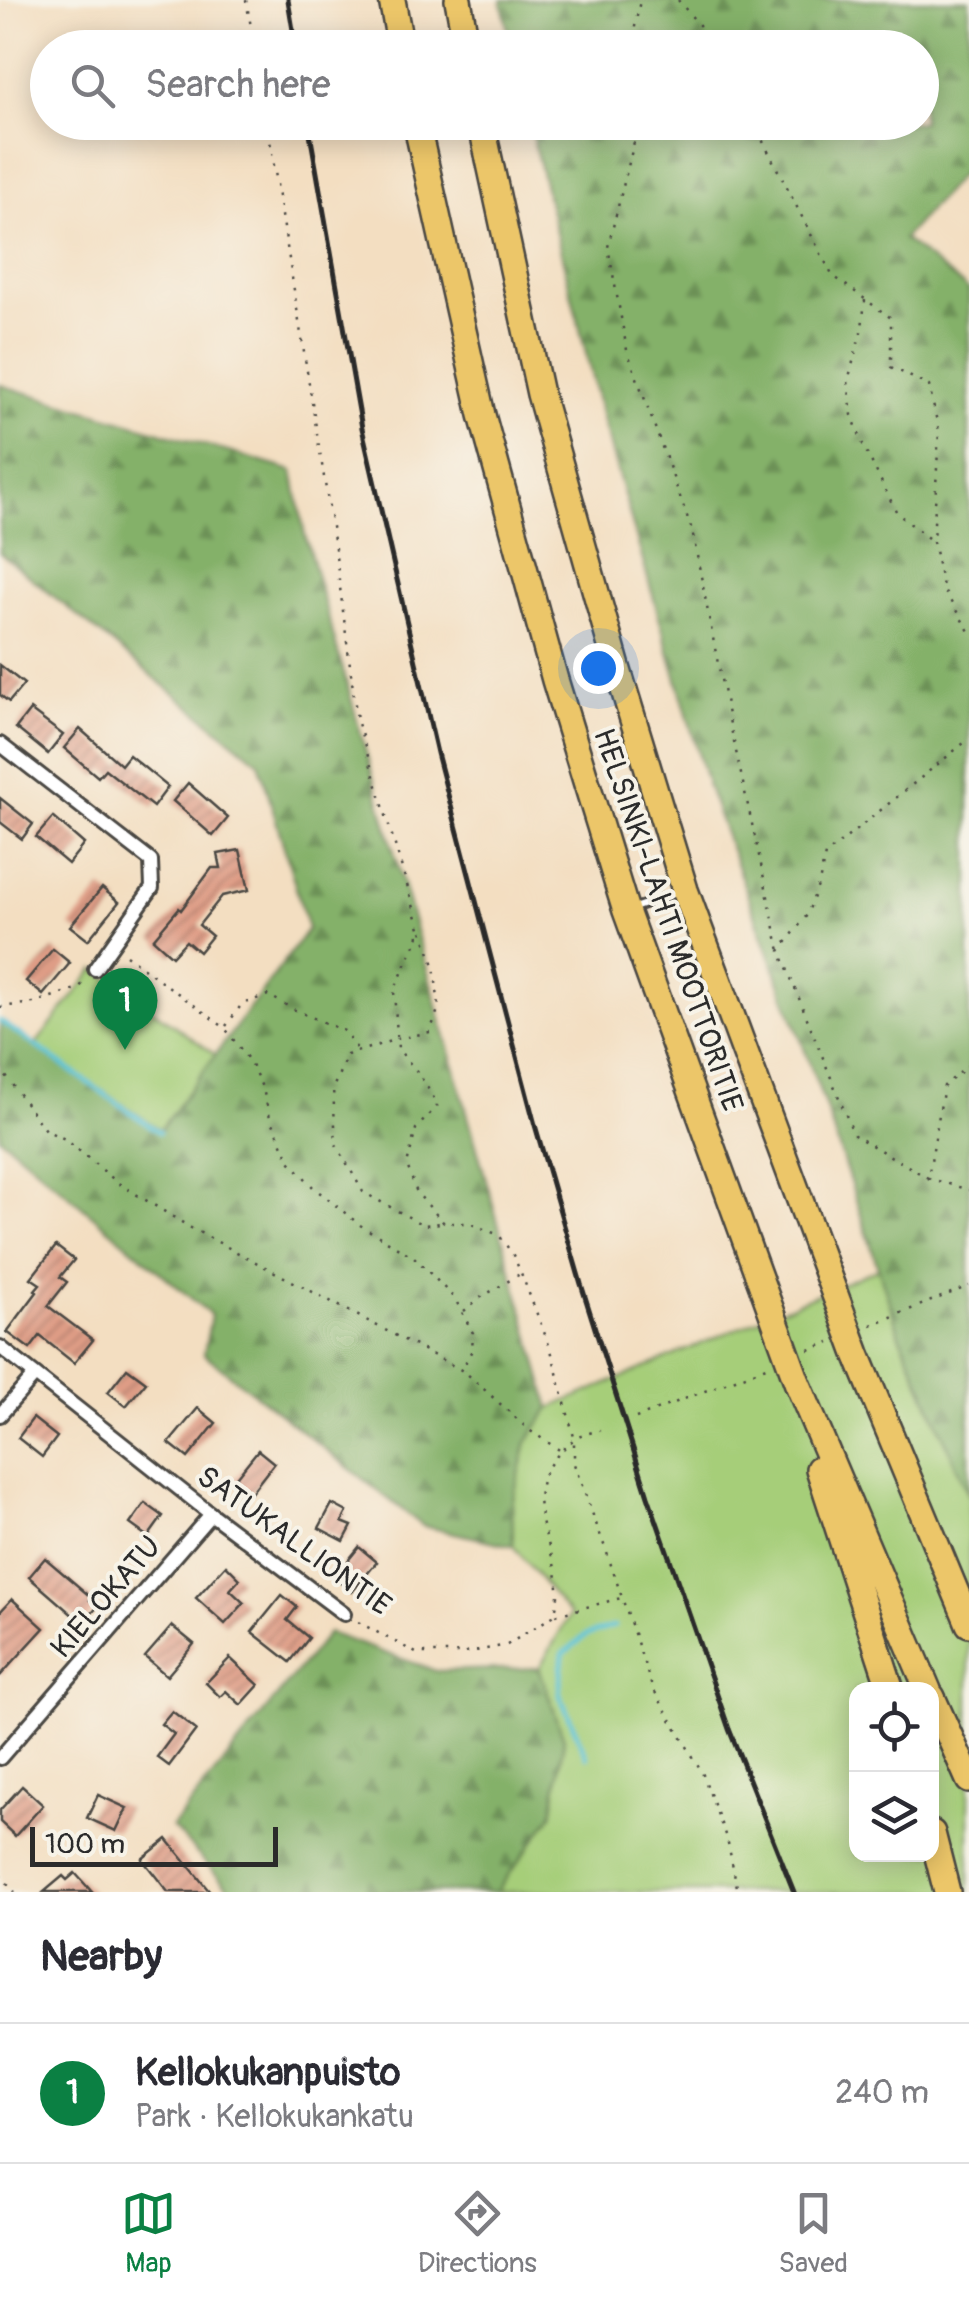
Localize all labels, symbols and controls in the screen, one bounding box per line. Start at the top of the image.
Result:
search box [30,30,939,140]
icon: search [65,58,120,113]
text: Search here [145,61,331,109]
your location [573,643,624,694]
street label: HELSINKI-LAHTI MOOTTORITIE [585,724,751,1116]
pin: 1 [92,968,158,1050]
street label: SATUKALLIONTIE [190,1458,398,1624]
street label: KIELOKATU [43,1528,169,1666]
map controls [849,1682,939,1862]
button: locate [849,1682,939,1772]
button: layers [849,1772,939,1862]
scale bar [30,1822,278,1866]
text: 100 m [45,1827,125,1862]
text: Nearby [40,1931,162,1983]
text: Kellokukanpuisto [135,2049,401,2097]
text: 1 [66,2073,79,2113]
text: 240 m [835,2073,929,2113]
text: Park · Kellokukankatu [135,2097,414,2137]
tab: Map [121,2186,176,2281]
tab: Directions [418,2186,537,2281]
tab: Saved [779,2186,848,2281]

